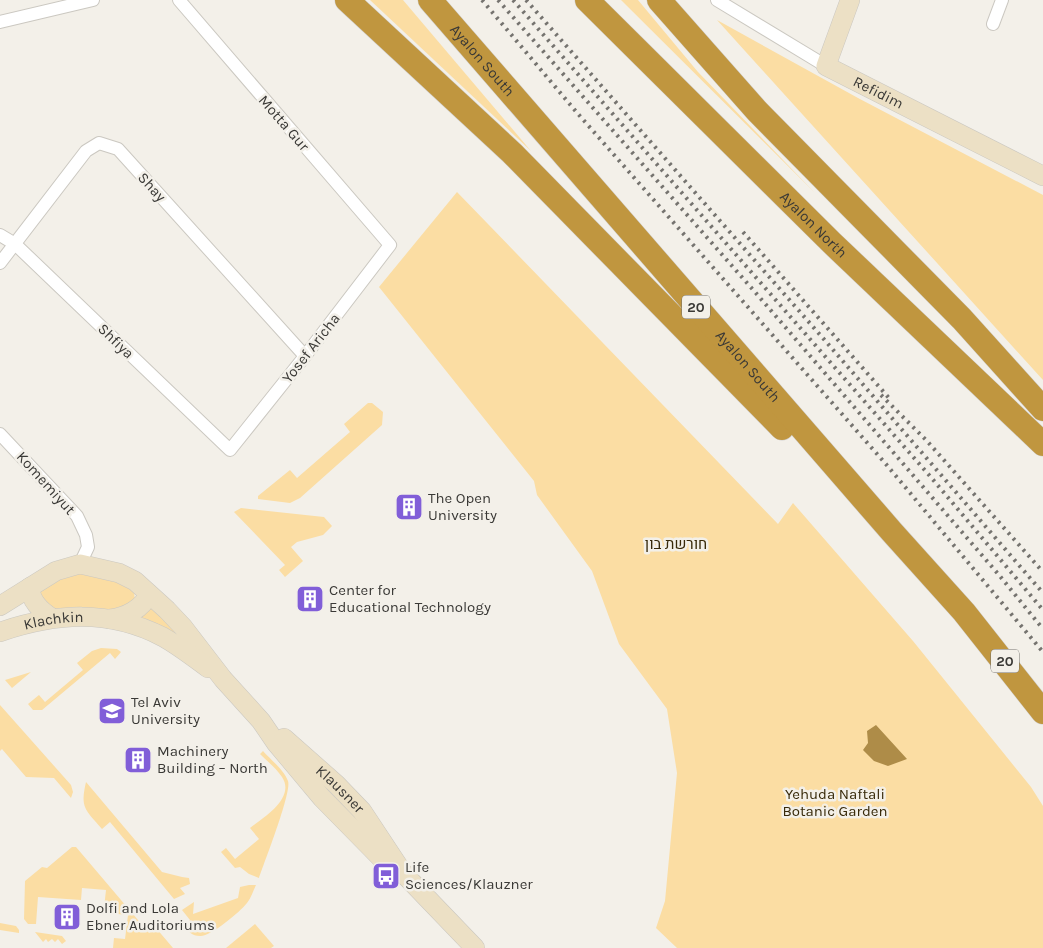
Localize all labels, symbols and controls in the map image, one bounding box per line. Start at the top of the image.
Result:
street label: Ayalon South [446,21,519,100]
street label: Refidim [850,72,907,113]
street label: Motta Gur [255,91,314,155]
street label: Shay [134,169,170,205]
street label: Ayalon North [776,188,851,262]
road number: 20 [682,296,710,318]
street label: Yosef Aricha [278,310,344,386]
street label: Shfiya [94,320,138,362]
street label: Ayalon South [712,326,784,406]
street label: Komemiyut [13,448,79,519]
place label: The Open University [428,489,497,524]
building icon: The Open University [394,492,424,522]
park label: חורשת בון [645,535,707,553]
place label: Center for Educational Technology [329,581,491,616]
building icon: Center for Educational Technology [295,584,325,614]
street label: Klachkin [22,608,84,634]
road number: 20 [991,649,1019,672]
place label: Tel Aviv University [131,693,200,728]
school or university icon: Tel Aviv University [97,696,127,726]
place label: Machinery Building – North [157,742,268,777]
building icon: Machinery Building – North [123,745,153,775]
street label: Klausner [312,761,369,817]
park label: Yehuda Naftali Botanic Garden [782,785,888,820]
place label: Life Sciences/Klauzner [405,858,533,893]
bus stop icon: Life Sciences/Klauzner [371,861,401,891]
place label: Dolfi and Lola Ebner Auditoriums [86,899,215,934]
building icon: Dolfi and Lola Ebner Auditoriums [52,902,82,932]

